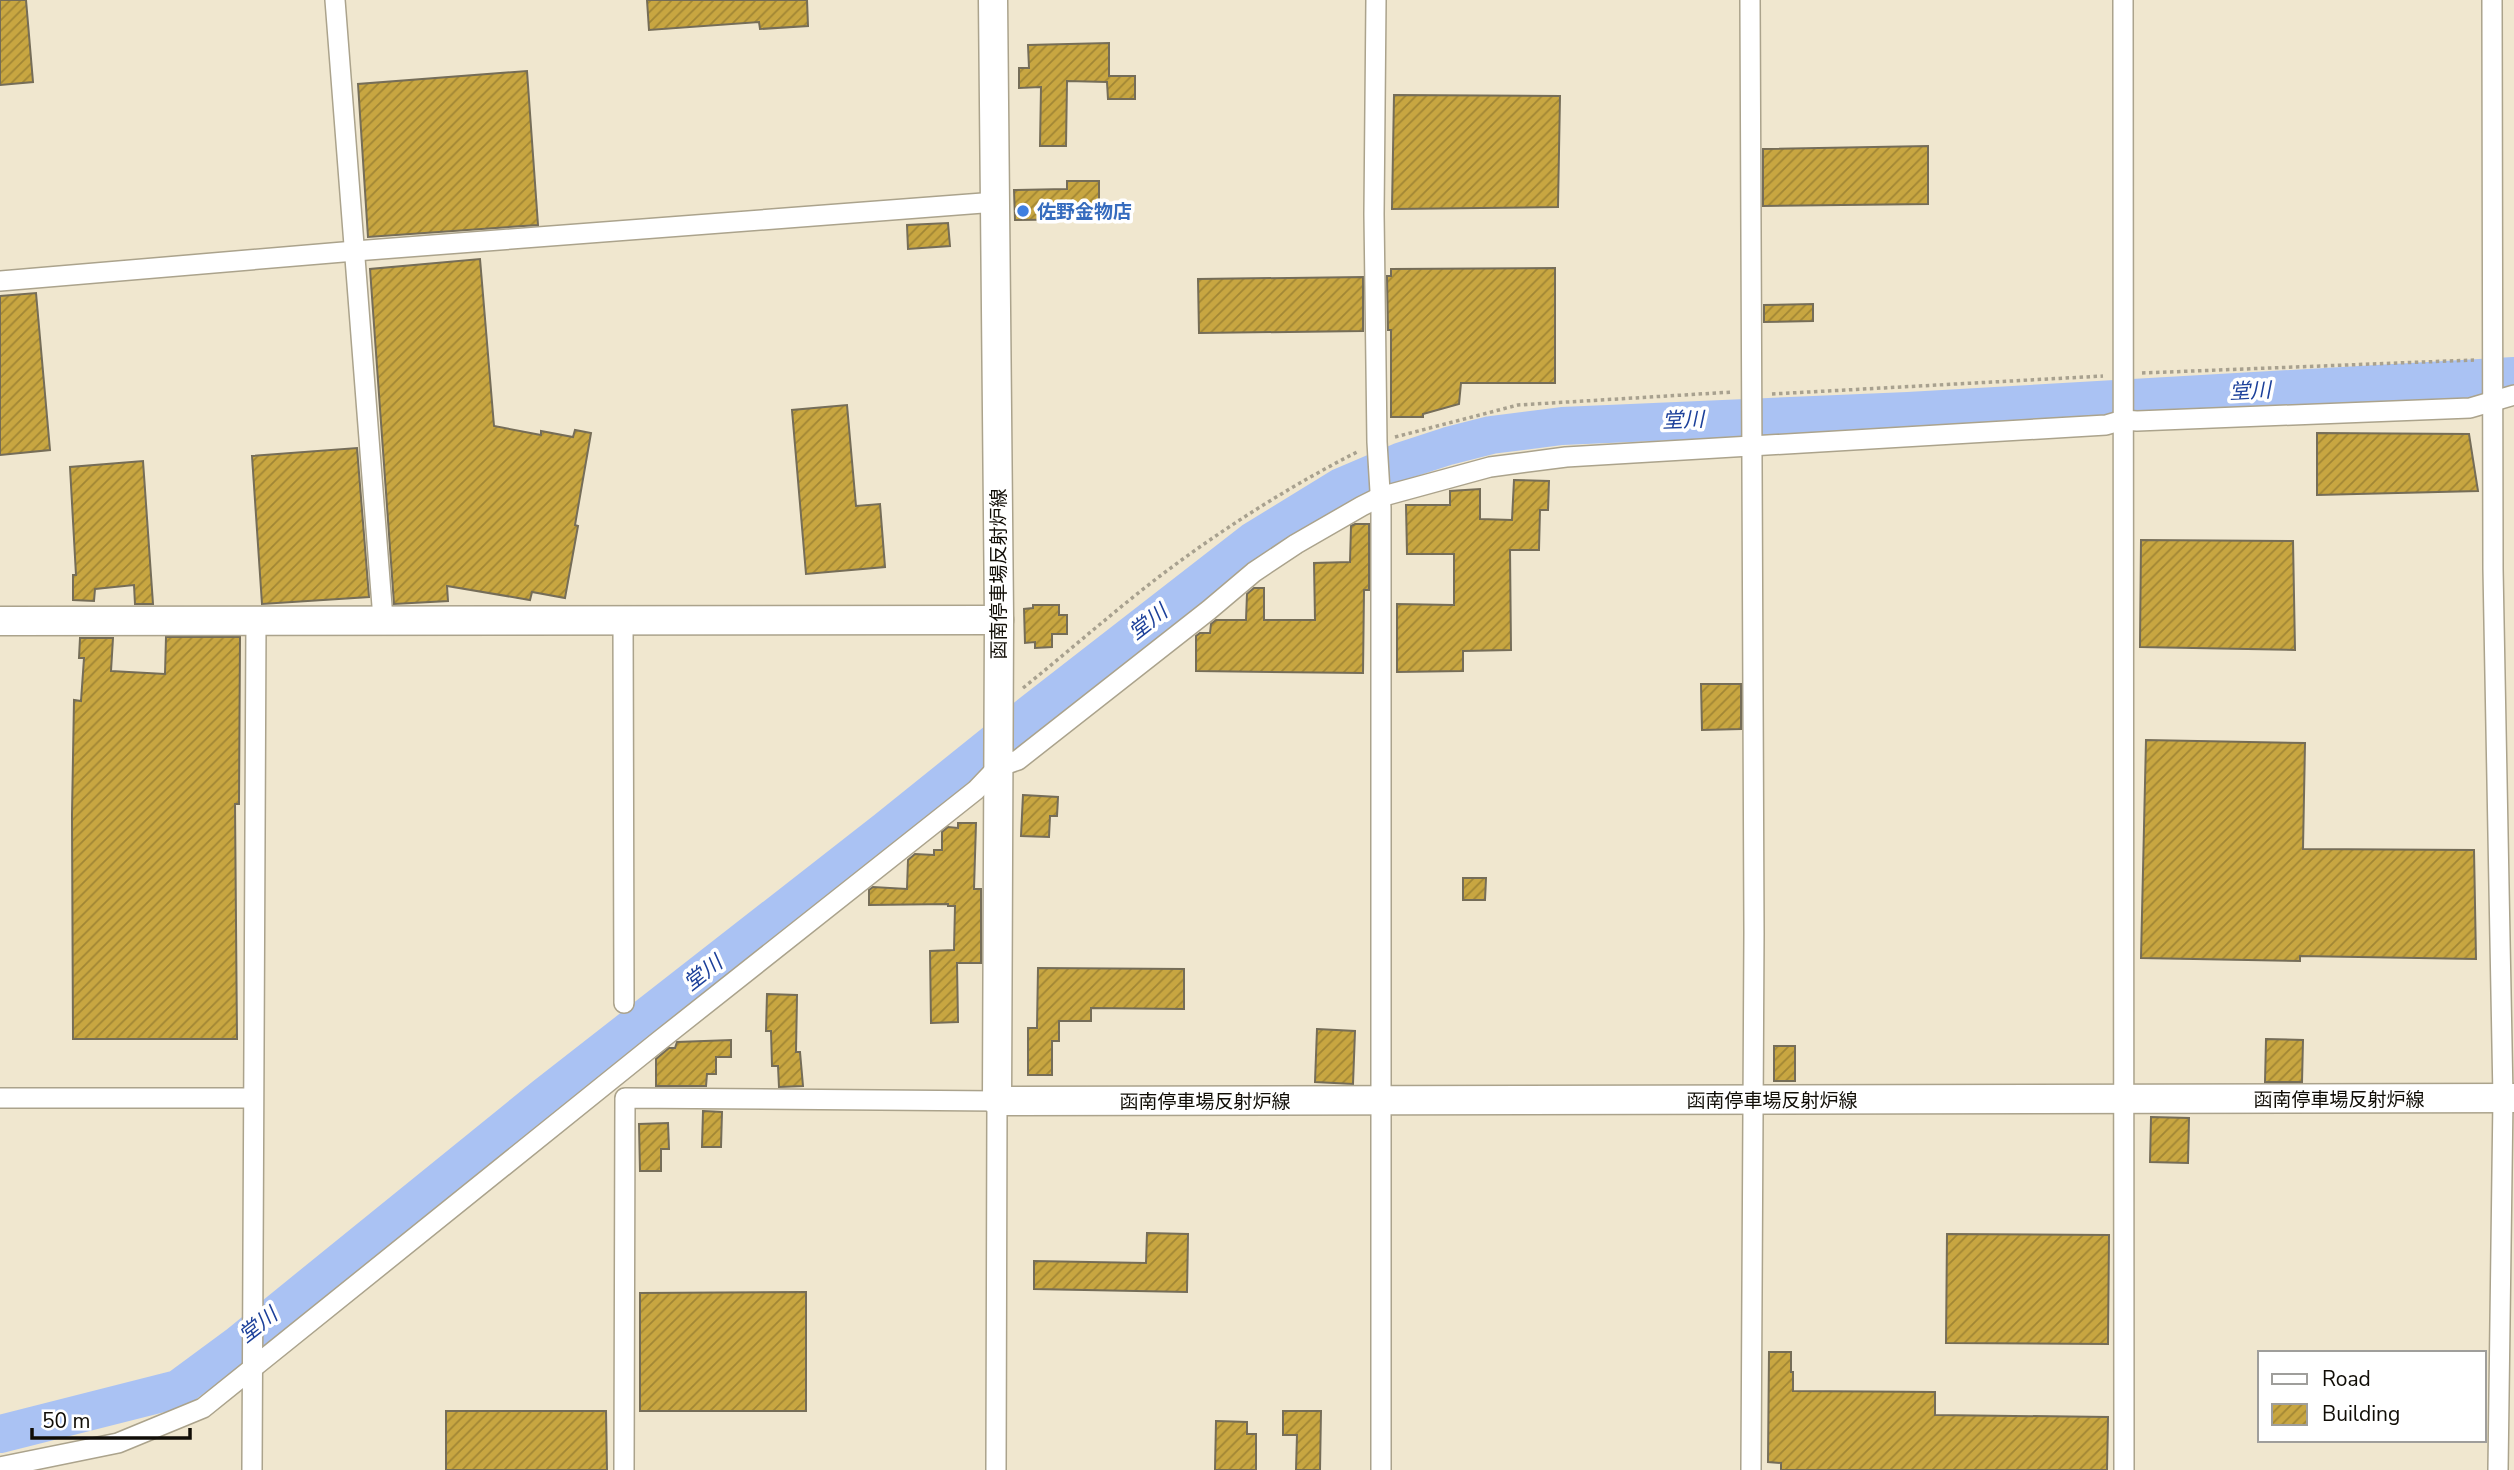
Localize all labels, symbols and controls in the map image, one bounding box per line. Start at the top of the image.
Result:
place label: 佐野金物店 [1037,199,1132,225]
marker: 佐野金物店 [1015,203,1031,219]
water label: 堂川 [2228,376,2274,406]
water label: 堂川 [1662,405,1706,435]
street label: 函南停車場反射炉線 [986,488,1012,660]
water label: 堂川 [1123,597,1175,646]
water label: 堂川 [678,948,730,997]
street label: 函南停車場反射炉線 [2253,1087,2425,1113]
street label: 函南停車場反射炉線 [1686,1088,1858,1114]
street label: 函南停車場反射炉線 [1119,1089,1291,1115]
water label: 堂川 [233,1300,285,1349]
legend [2258,1351,2486,1442]
text: Road [2322,1365,2371,1393]
scale bar [32,1396,189,1440]
text: Building [2322,1400,2400,1428]
text: 50 m [42,1407,91,1435]

